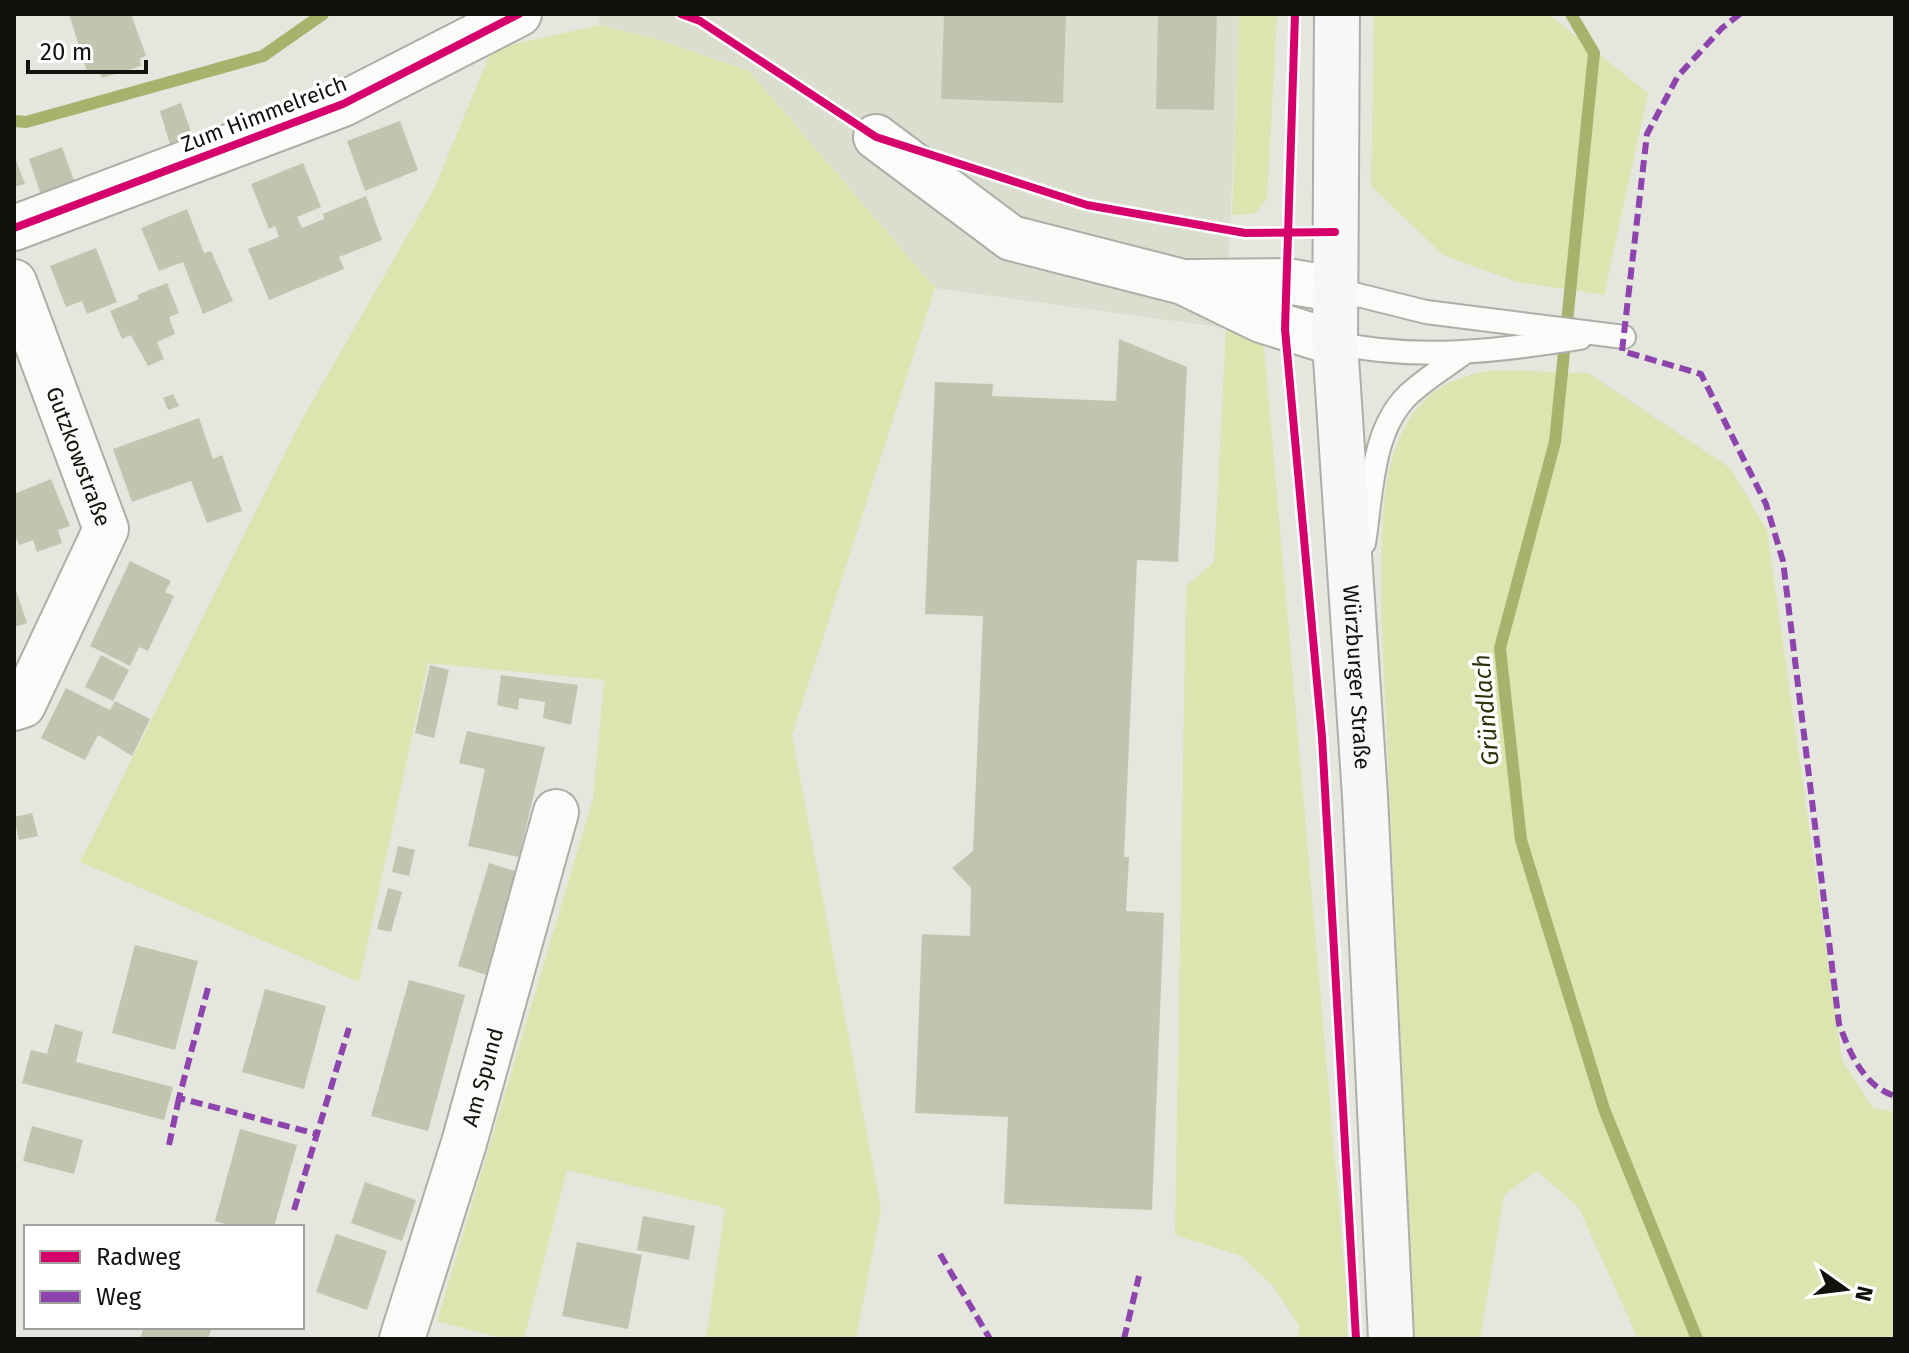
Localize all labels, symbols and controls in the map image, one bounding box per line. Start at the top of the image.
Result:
scale bar [28,24,146,74]
text: 20 m [40,38,92,66]
street label: Zum Himmelreich [177,70,351,158]
street label: Gutzkowstraße [41,383,117,530]
street label: Würzburger Straße [1338,584,1377,770]
water label: Gründlach [1467,653,1505,767]
street label: Am Spund [456,1025,509,1129]
legend [24,1225,304,1329]
text: Radweg [96,1243,181,1271]
north arrow [1805,1249,1885,1329]
text: Weg [96,1283,142,1311]
text: N [1849,1283,1879,1304]

